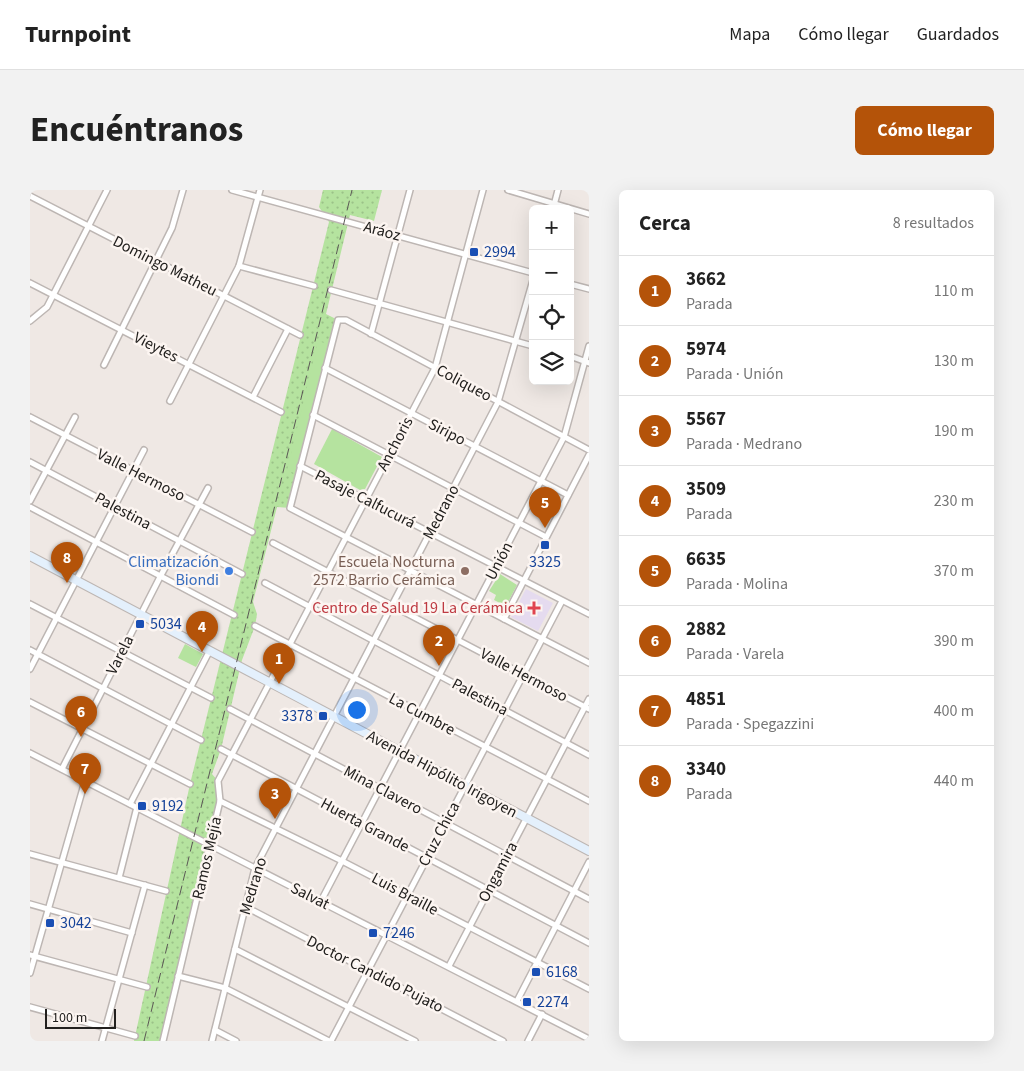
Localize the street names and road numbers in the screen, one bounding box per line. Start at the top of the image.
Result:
street label: Aráoz [361,216,403,247]
street label: Domingo Matheu [109,230,221,302]
street label: Vieytes [130,326,182,368]
street label: Coliqueo [432,359,496,407]
street label: Anchoris [372,413,419,475]
street label: Siripo [424,413,470,451]
street label: Valle Hermoso [93,443,189,507]
street label: Pasaje Calfucurá [311,464,419,534]
street label: Medrano [417,481,465,543]
street label: Palestina [91,487,155,535]
street label: Unión [480,538,518,584]
street label: Varela [101,632,139,678]
street label: Valle Hermoso [476,643,572,707]
street label: Palestina [448,673,512,721]
street label: La Cumbre [385,687,459,741]
street label: Avenida Hipólito Irigoyen [363,725,521,823]
street label: Mina Clavero [340,760,426,820]
street label: Huerta Grande [317,792,413,858]
street label: Cruz Chica [413,798,465,870]
street label: Ramos Mejía [187,814,227,902]
street label: Ongamira [473,838,523,906]
street label: Medrano [234,855,272,917]
street label: Luis Braille [368,867,442,921]
street label: Salvat [287,877,334,915]
street label: Doctor Candido Pujato [303,930,447,1018]

